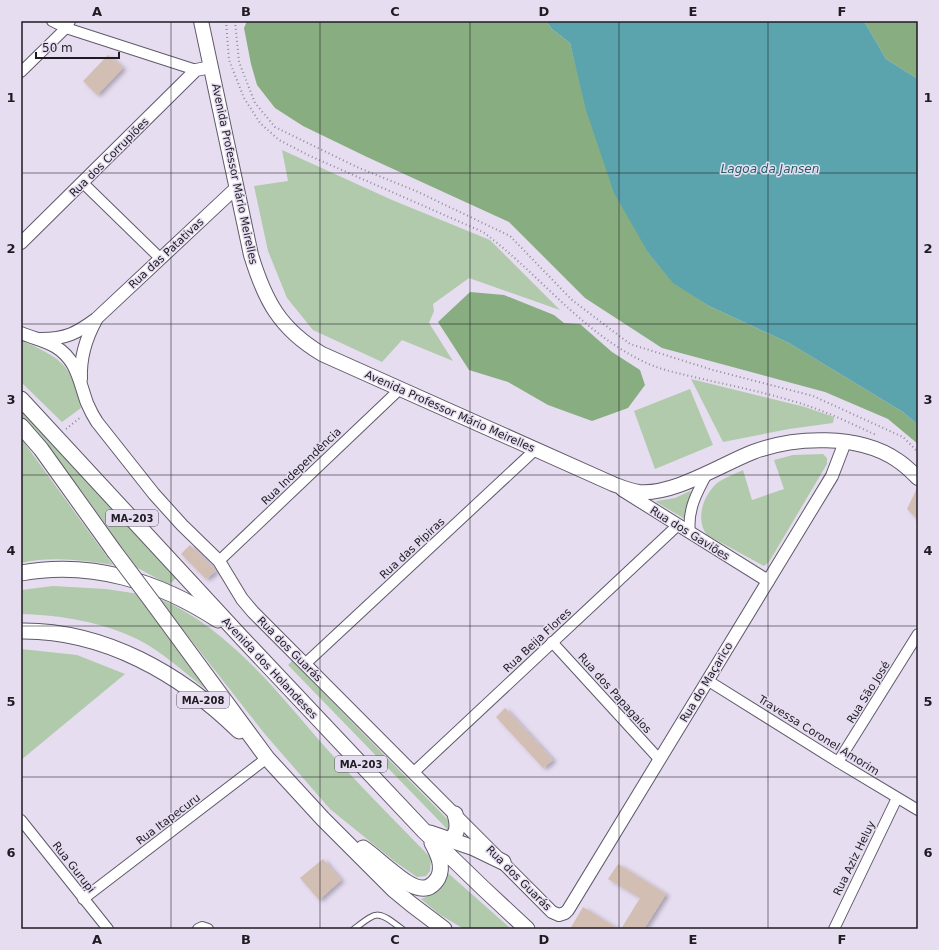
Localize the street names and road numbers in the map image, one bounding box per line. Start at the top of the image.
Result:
street label: Avenida Professor Mário Meirelles [209,82,260,266]
street label: Rua dos Corrupiões [67,115,152,200]
street label: Rua das Patativas [126,215,207,291]
street label: Avenida Professor Mário Meirelles [363,368,537,455]
street label: Rua Independência [259,425,344,508]
street label: Rua dos Gaviões [648,504,732,563]
road number: MA-203 [106,510,158,526]
street label: Rua das Pipiras [377,515,448,582]
street label: Rua Beija Flores [501,605,574,675]
street label: Rua dos Guarás [254,614,325,685]
street label: Avenida dos Holandeses [219,615,320,722]
street label: Rua do Maçarico [677,640,736,725]
street label: Rua dos Papagaios [575,651,654,736]
street label: Rua São José [844,659,893,726]
road number: MA-208 [177,692,229,708]
street label: Travessa Coronel Amorim [755,692,882,778]
road number: MA-203 [335,756,387,772]
street label: Rua Itapecuru [134,791,203,848]
street label: Rua Aziz Heluy [831,818,878,898]
street label: Rua Gurupi [50,839,98,895]
street label: Rua dos Guarás [483,843,554,914]

